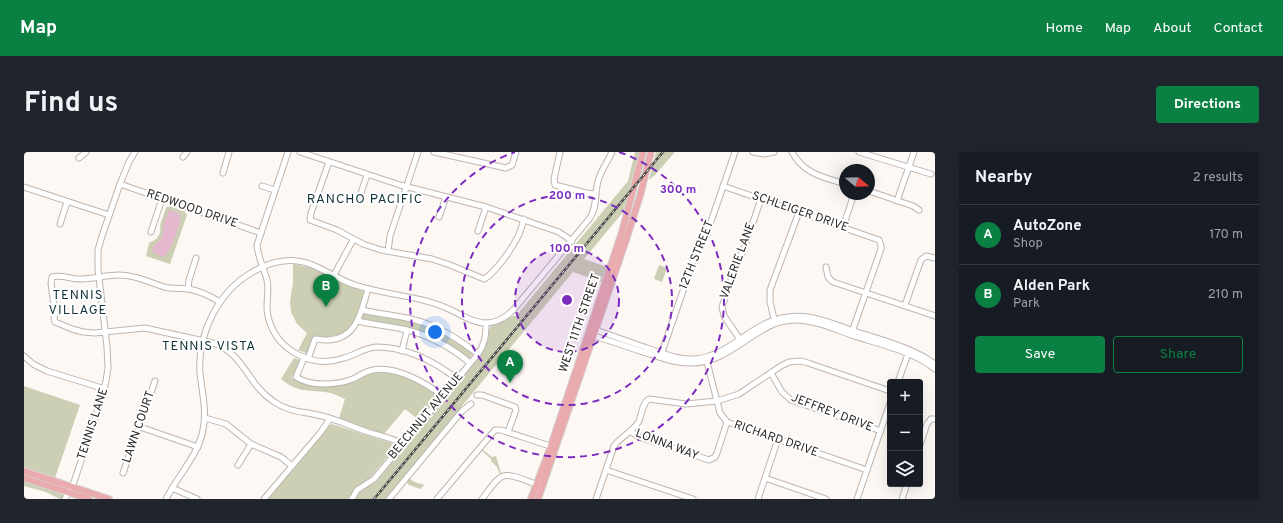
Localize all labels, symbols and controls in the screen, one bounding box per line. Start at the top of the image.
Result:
text: Map [20,16,57,40]
text: Home [1046,20,1083,37]
text: Map [1105,20,1131,37]
text: About [1153,20,1192,37]
text: Contact [1214,20,1263,37]
text: Find us [24,86,118,122]
button: Directions [1156,86,1259,123]
north arrow [839,164,875,200]
text: Nearby [975,167,1032,189]
text: 2 results [1193,170,1243,186]
text: 300 m [660,182,696,198]
street label: REDWOOD DRIVE [144,186,240,232]
text: 200 m [549,188,585,204]
street label: SCHLEIGER DRIVE [750,188,850,236]
district label: RANCHO PACIFIC [307,192,423,208]
text: AutoZone [1013,217,1082,236]
street label: 12TH STREET [676,218,718,292]
street label: VALERIE LANE [717,221,759,301]
text: A [983,227,993,243]
text: 170 m [1209,227,1243,243]
text: Shop [1013,236,1043,252]
text: 100 m [550,241,584,257]
street label: WEST 11TH STREET [556,271,604,375]
pin: B [313,274,339,307]
text: Alden Park [1013,277,1090,296]
text: B [984,287,992,303]
text: 210 m [1208,287,1243,303]
district label: TENNIS VILLAGE [49,288,107,319]
centre of rings [560,293,574,307]
text: Park [1013,296,1040,312]
your location [425,322,445,342]
button: Save [975,336,1105,373]
button: Share [1113,336,1243,373]
district label: TENNIS VISTA [162,339,256,355]
pin: A [497,350,523,383]
street label: BEECHNUT AVENUE [385,369,467,463]
map controls [887,379,923,487]
button: + [887,379,923,415]
street label: TENNIS LANE [74,386,112,462]
street label: LAWN COURT [119,389,159,465]
street label: JEFFREY DRIVE [789,390,875,436]
button: − [887,415,923,451]
street label: RICHARD DRIVE [732,417,820,461]
street label: LONNA WAY [633,426,701,465]
button: layers [887,451,923,487]

